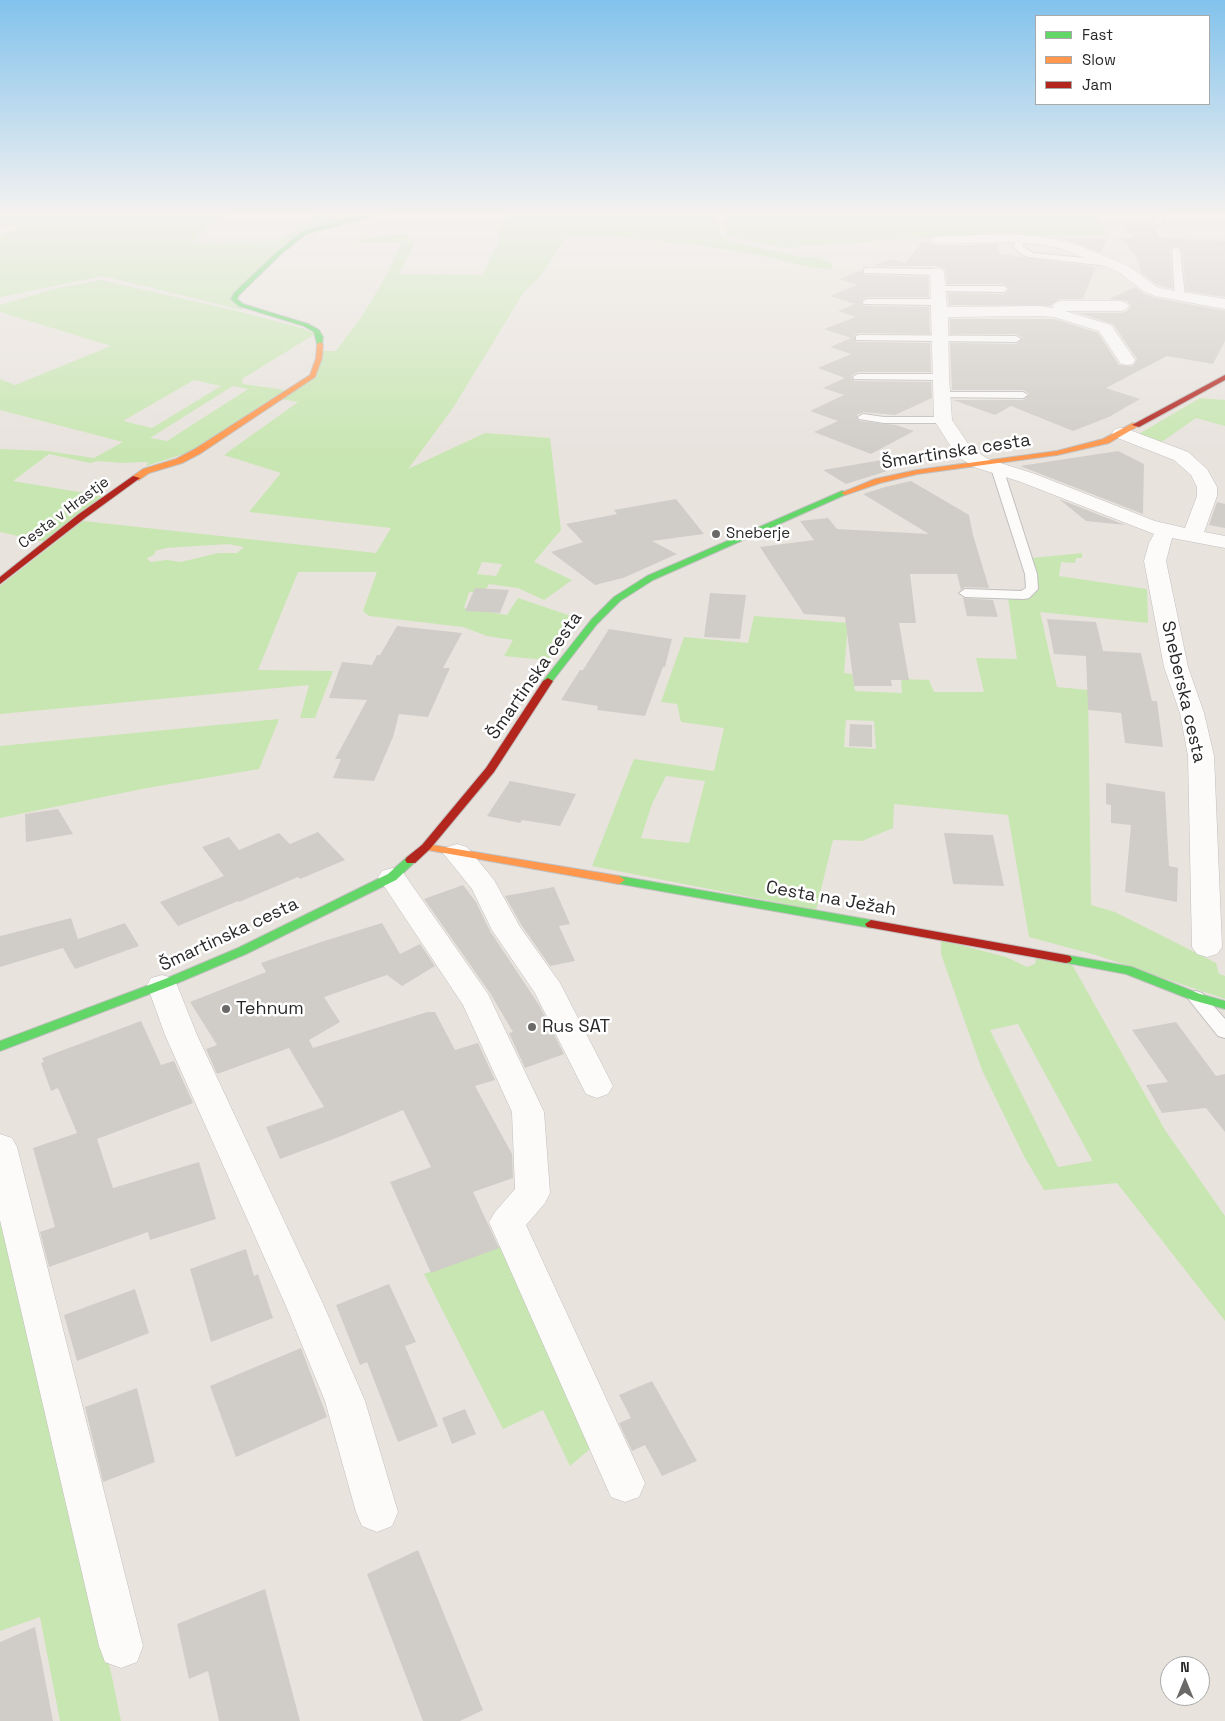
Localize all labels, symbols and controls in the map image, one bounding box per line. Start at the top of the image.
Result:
legend [1035,15,1210,105]
text: Fast [1082,25,1113,44]
text: Slow [1082,50,1116,69]
text: Jam [1082,75,1112,94]
street label: Šmartinska cesta [880,430,1032,474]
street label: Cesta v Hrastje [15,473,113,553]
place label: Sneberje [726,525,790,543]
marker: Sneberje [710,528,722,540]
street label: Šmartinska cesta [483,608,587,744]
street label: Sneberska cesta [1156,619,1210,765]
street label: Cesta na Ježah [764,877,898,921]
street label: Šmartinska cesta [156,893,302,977]
place label: Tehnum [236,998,304,1020]
marker: Tehnum [220,1003,232,1015]
place label: Rus SAT [542,1016,610,1038]
marker: Rus SAT [526,1021,538,1033]
north arrow [1160,1656,1210,1706]
text: N [1180,1658,1190,1676]

